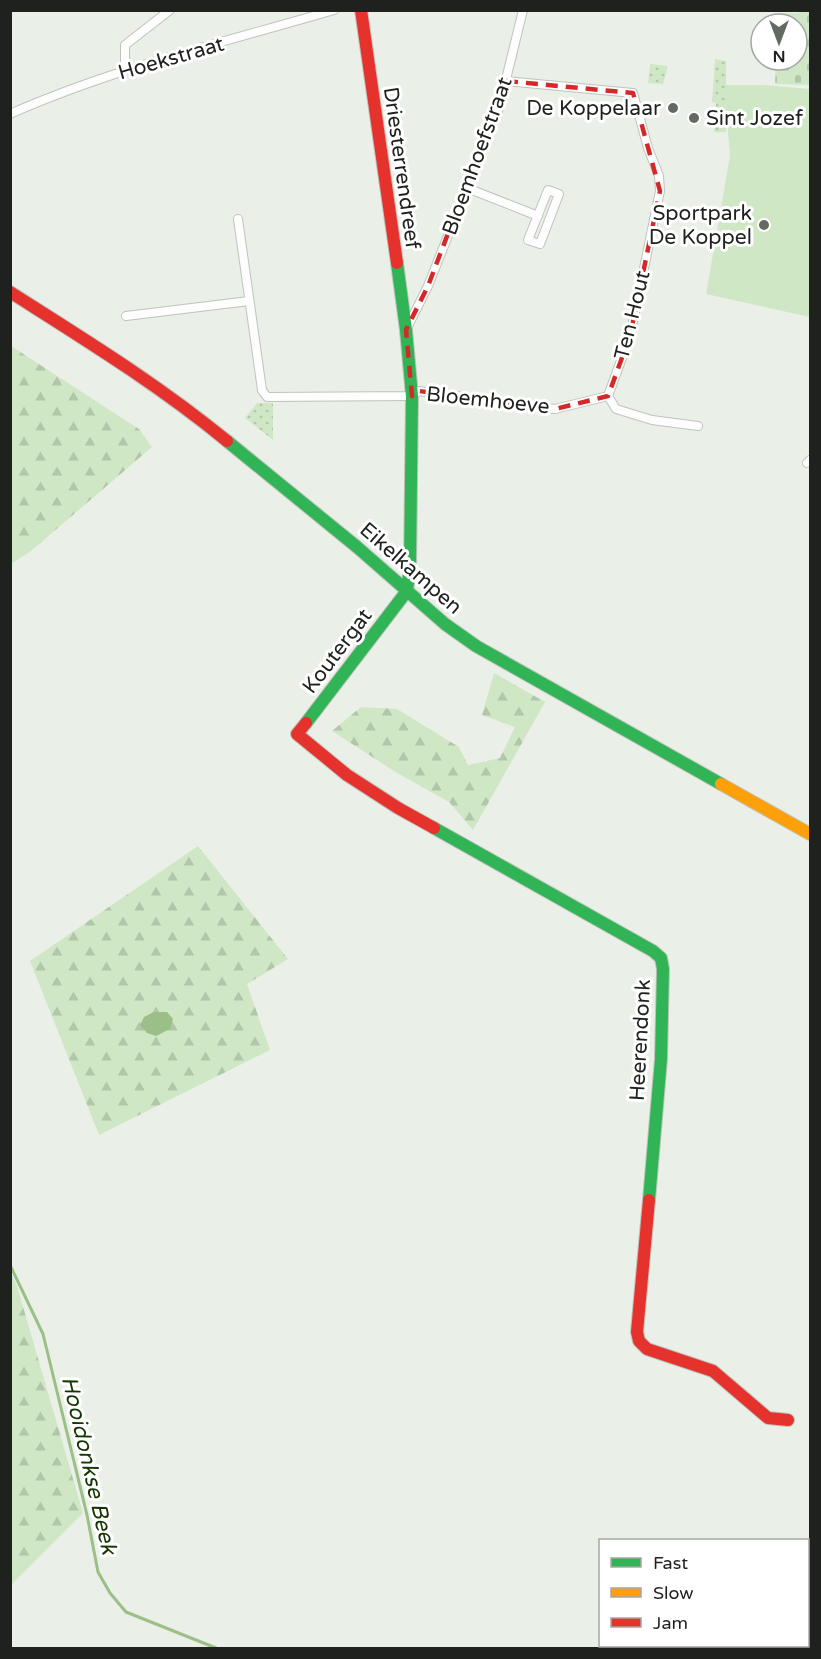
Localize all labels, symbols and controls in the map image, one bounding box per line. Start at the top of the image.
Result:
north arrow [749,12,809,72]
street label: Hoekstraat [115,31,227,86]
text: N [773,46,785,66]
street label: Bloemhoefstraat [437,74,518,239]
street label: Driesterrendreef [378,85,425,251]
place label: De Koppelaar [526,96,661,121]
marker: De Koppelaar [666,101,680,115]
place label: Sint Jozef [706,106,803,131]
marker: Sint Jozef [687,111,701,125]
place label: Sportpark De Koppel [649,201,752,250]
marker: Sportpark De Koppel [757,218,771,232]
street label: Ten Hout [609,268,656,362]
street label: Bloemhoeve [425,382,551,419]
street label: Eikelkampen [354,517,467,620]
street label: Koutergat [297,604,377,699]
street label: Heerendonk [625,978,656,1102]
water label: Hooidonkse Beek [56,1374,123,1559]
legend [599,1539,809,1647]
text: Fast [653,1552,688,1574]
text: Slow [653,1582,694,1604]
text: Jam [653,1612,688,1634]

